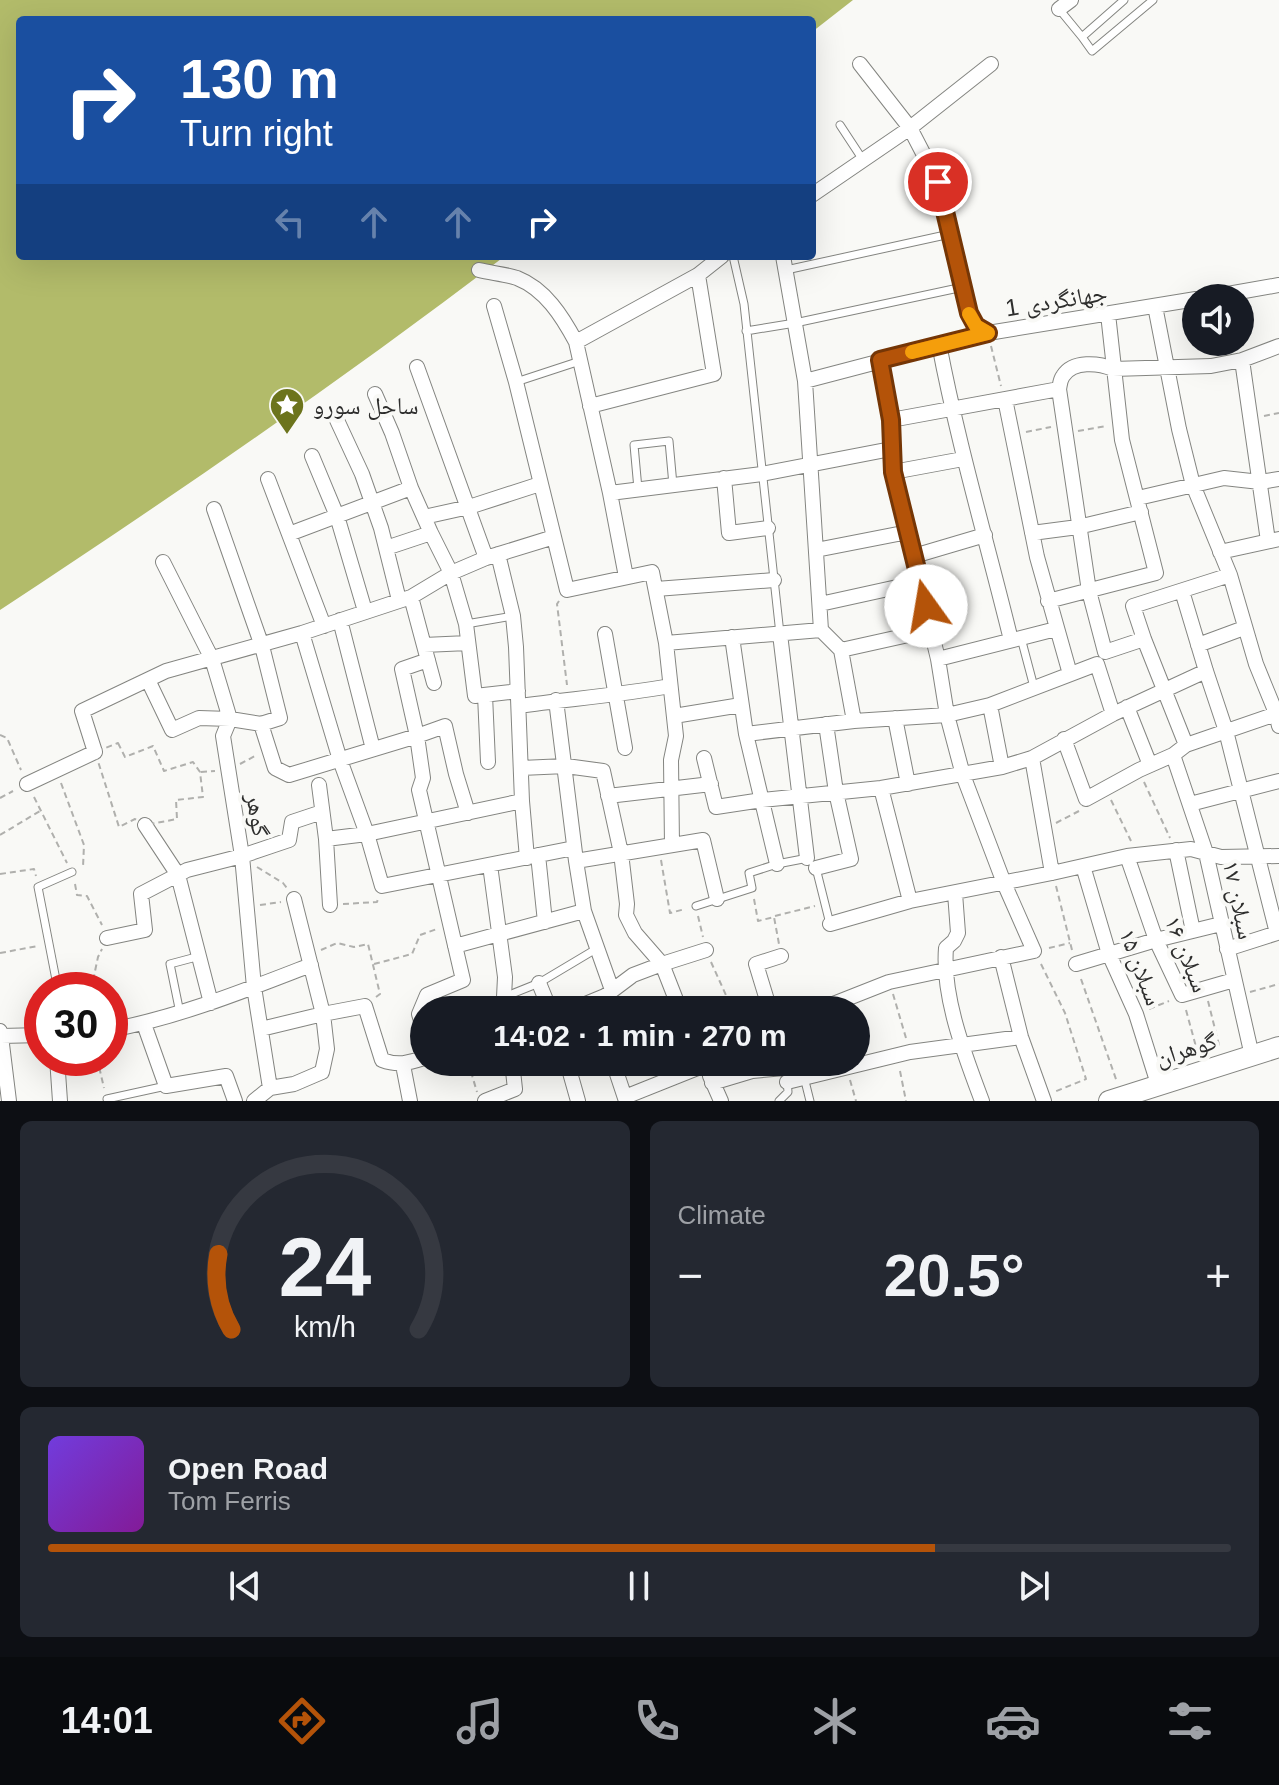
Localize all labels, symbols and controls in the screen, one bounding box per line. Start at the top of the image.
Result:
text: 130 m [180,47,339,110]
icon: right [48,48,152,152]
text: Turn right [180,113,333,154]
pin [904,148,972,216]
icon: arrive [916,160,960,204]
icon: left [268,200,312,244]
icon: ahead [352,200,396,244]
icon: ahead [436,200,480,244]
icon: right [520,200,564,244]
street label: جهانگردی 1 [1003,279,1109,322]
map controls [1182,284,1254,356]
button: sound [1182,284,1254,356]
place icon: ساحل سورو [268,386,306,436]
place label: ساحل سورو [313,392,419,420]
position arrow [884,564,968,648]
street label: گوهر [241,791,275,838]
street label: سبلان ۱۷ [1217,858,1260,942]
street label: سبلان ۱۶ [1159,912,1214,996]
street label: سبلان ۱۵ [1113,925,1168,1009]
speed limit sign: 30 [24,972,128,1076]
text: 14:02 · 1 min · 270 m [493,1019,787,1052]
street label: گوهران [1152,1027,1220,1072]
text: Climate [678,1200,766,1230]
text: 24 [278,1221,371,1314]
text: 20.5° [884,1242,1025,1309]
text: − [678,1251,703,1300]
text: + [1205,1251,1231,1300]
text: km/h [294,1311,356,1343]
text: Open Road [168,1452,328,1485]
text: Tom Ferris [168,1486,291,1516]
icon: previous [223,1564,267,1608]
icon: pause [617,1564,661,1608]
icon: next [1012,1564,1056,1608]
icon: directions [274,1693,330,1749]
icon: music [452,1693,508,1749]
icon: phone [629,1693,685,1749]
icon: climate [807,1693,863,1749]
icon: car [985,1693,1041,1749]
icon: filters [1162,1693,1218,1749]
text: 14:01 [61,1700,153,1741]

